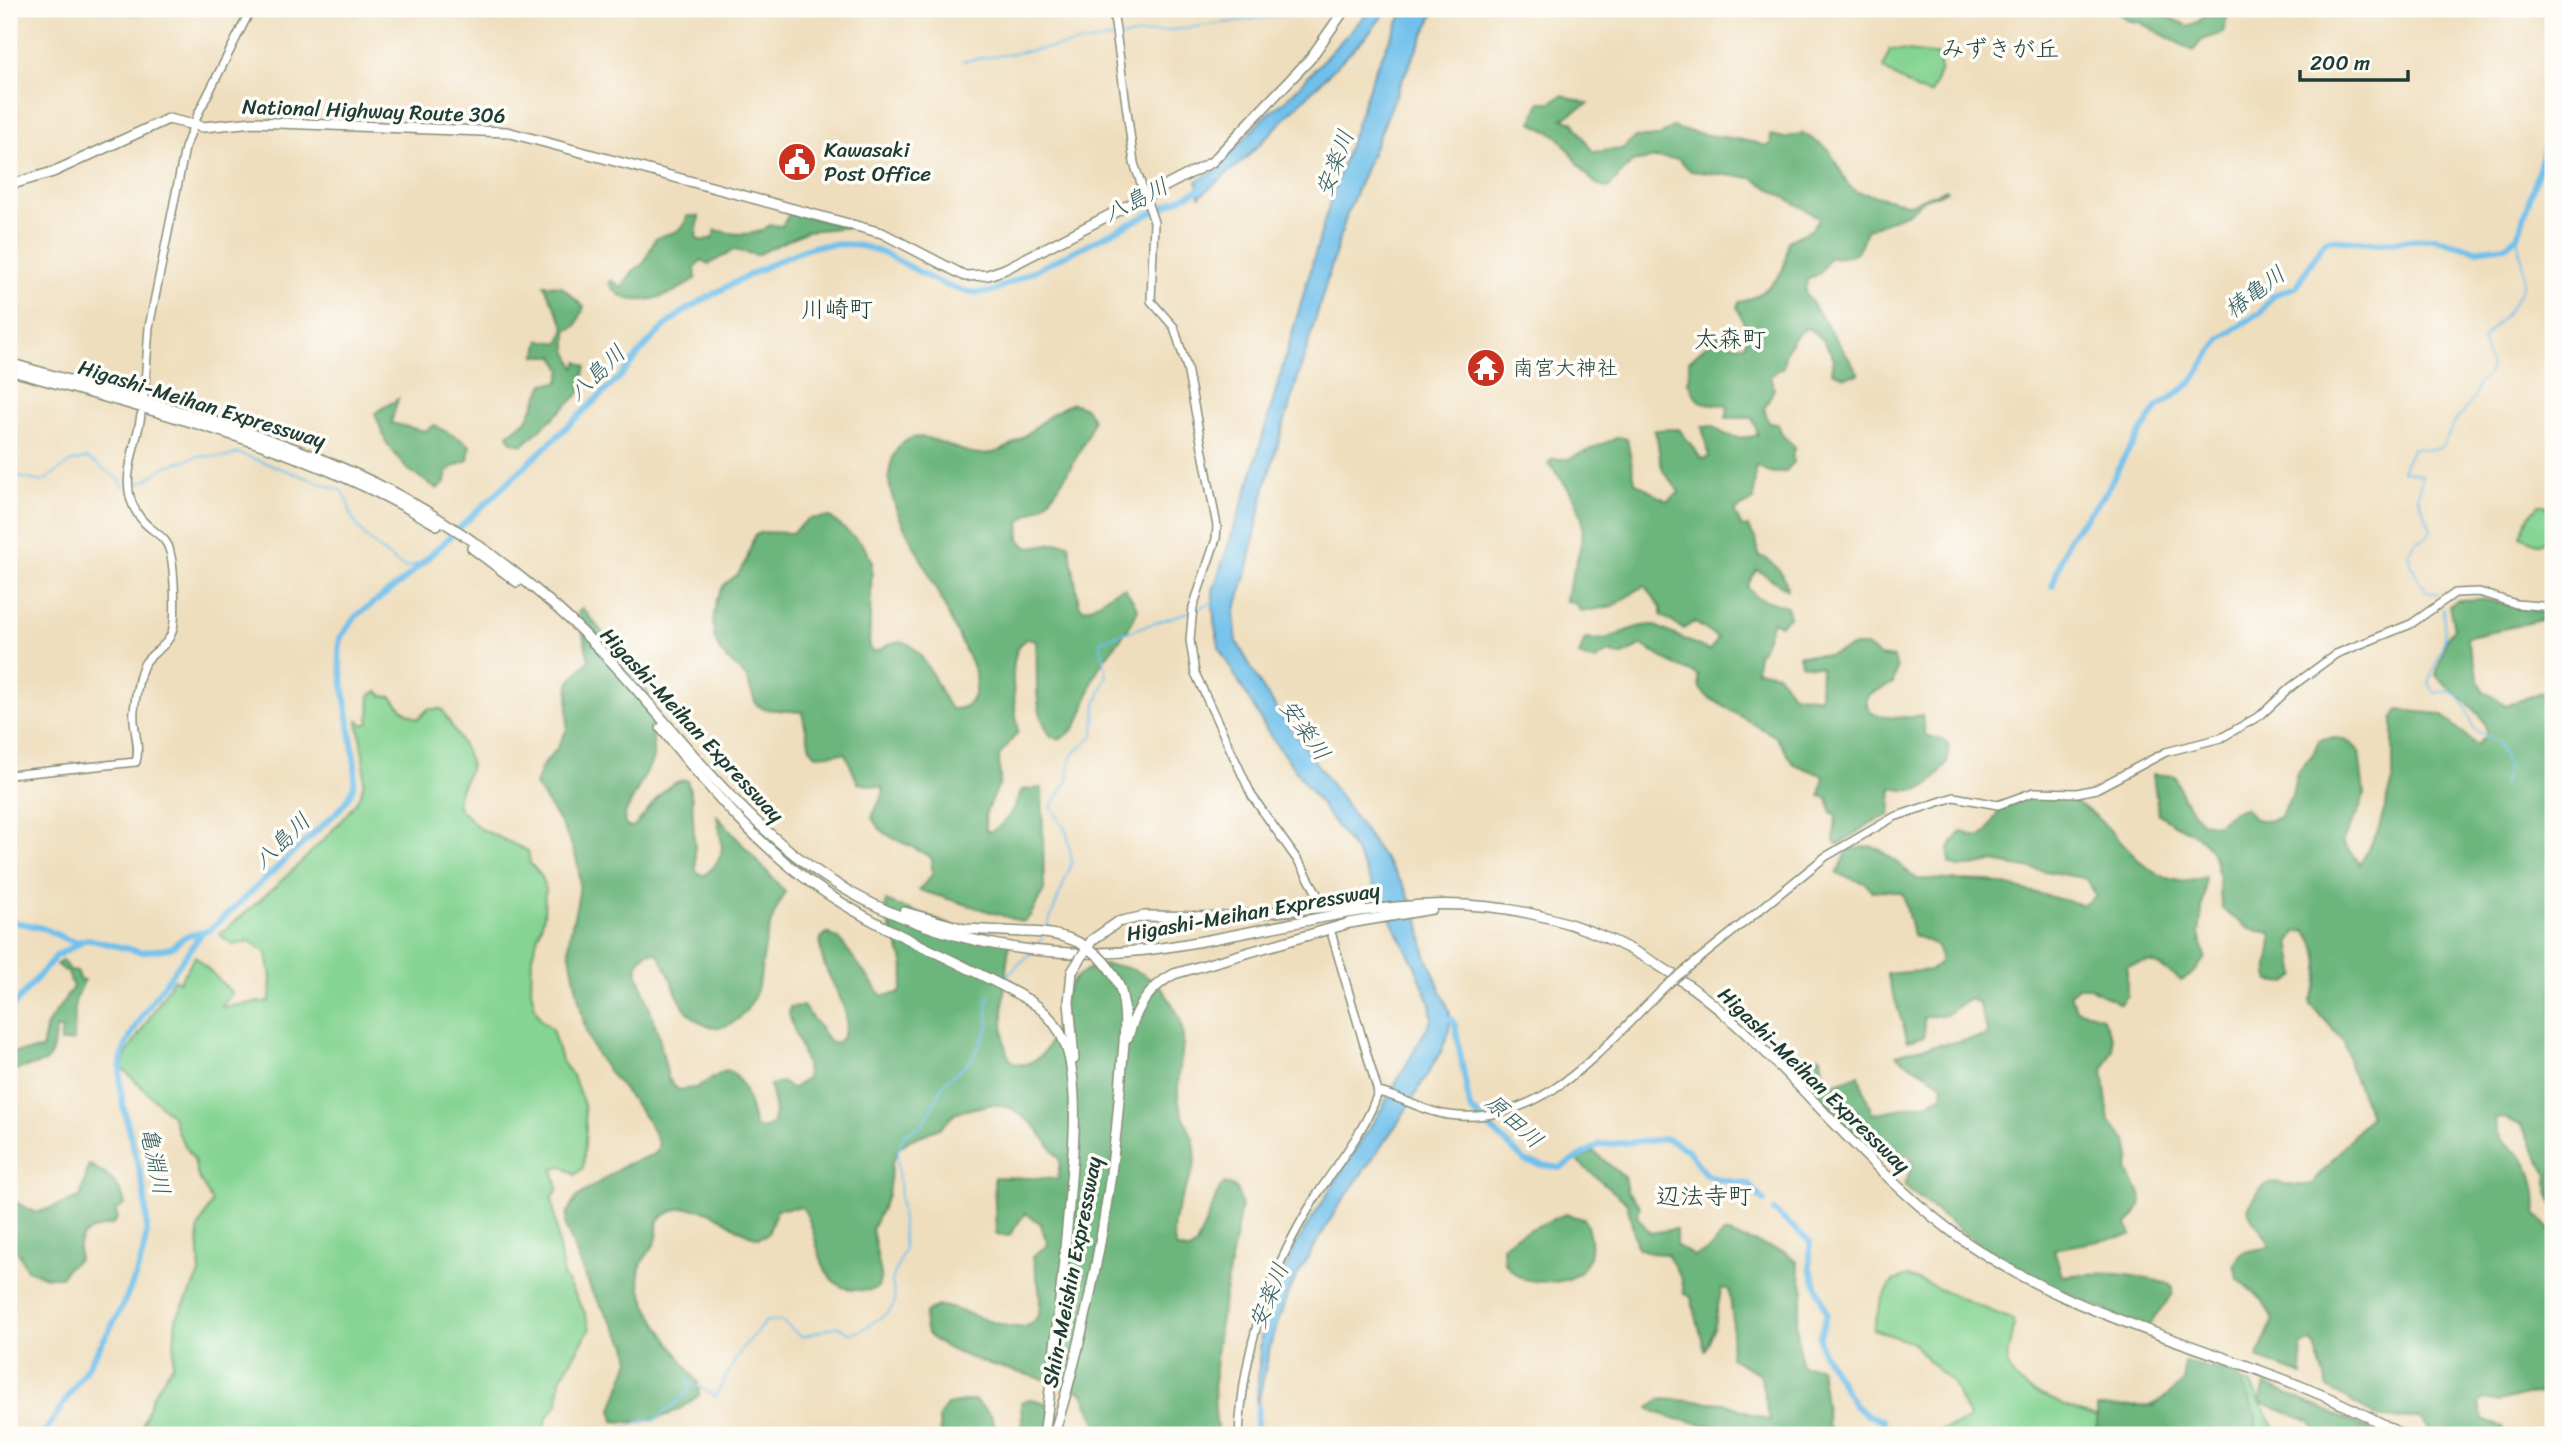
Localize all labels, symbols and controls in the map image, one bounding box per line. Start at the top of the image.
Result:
district label: みずきが丘 [1941,28,2059,70]
scale bar [2300,38,2408,82]
text: 200 m [2310,44,2370,82]
street label: National Highway Route 306 [242,87,506,135]
water label: 安楽川 [1303,123,1367,203]
place label: Kawasaki Post Office [824,131,931,193]
public building icon: Kawasaki Post Office [776,141,818,183]
water label: 八島川 [1096,166,1176,234]
water label: 椿亀川 [2215,255,2295,329]
district label: 川崎町 [801,288,873,330]
district label: 太森町 [1694,318,1766,360]
water label: 八島川 [558,334,636,412]
temple icon: 南宮大神社 [1465,347,1507,389]
street label: Higashi-Meihan Expressway [74,348,331,460]
place label: 南宮大神社 [1513,349,1618,387]
street label: Higashi-Meihan Expressway [590,618,794,832]
water label: 安楽川 [1268,690,1342,770]
water label: 八島川 [243,802,321,880]
street label: Higashi-Meihan Expressway [1123,871,1383,953]
street label: Higashi-Meihan Expressway [1708,977,1920,1183]
water label: 原田川 [1475,1083,1553,1159]
water label: 亀淵川 [128,1123,182,1199]
street label: Shin-Meishin Expressway [1031,1153,1113,1391]
district label: 辺法寺町 [1656,1175,1752,1217]
water label: 安楽川 [1237,1256,1301,1336]

